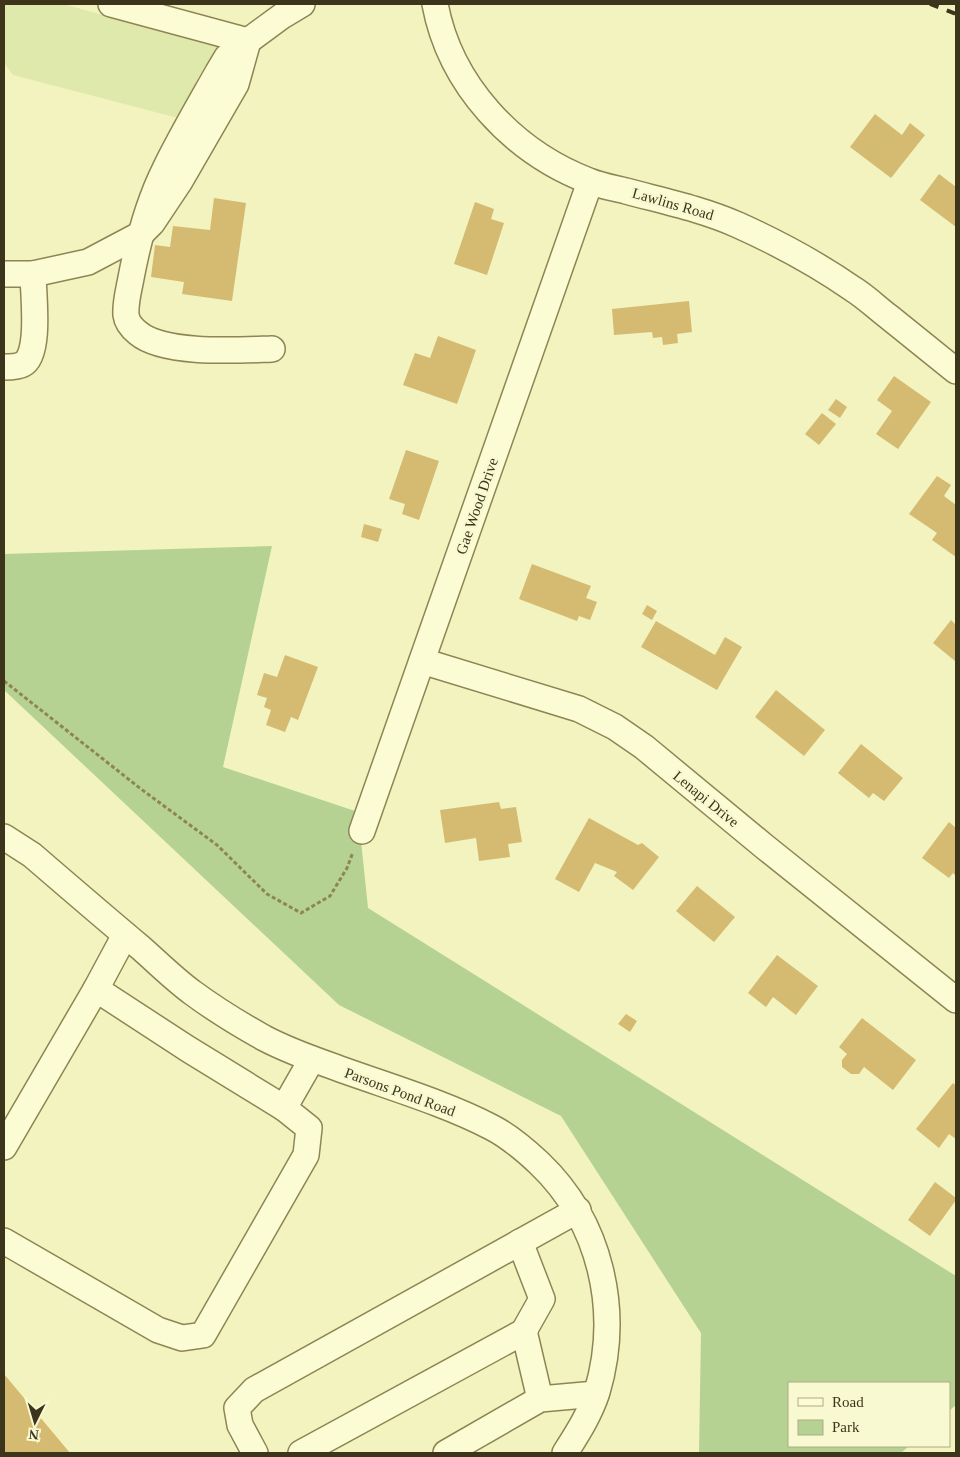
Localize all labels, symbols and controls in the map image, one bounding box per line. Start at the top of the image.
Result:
street label: Lawlins Road [631,185,716,223]
street label: Gae Wood Drive [453,455,501,556]
street label: Lenapi Drive [670,768,742,830]
street label: Parsons Pond Road [342,1065,458,1120]
legend [788,1382,950,1447]
text: Road [832,1394,864,1410]
north arrow [10,1397,60,1447]
text: Park [832,1419,860,1435]
text: N [28,1427,40,1442]

